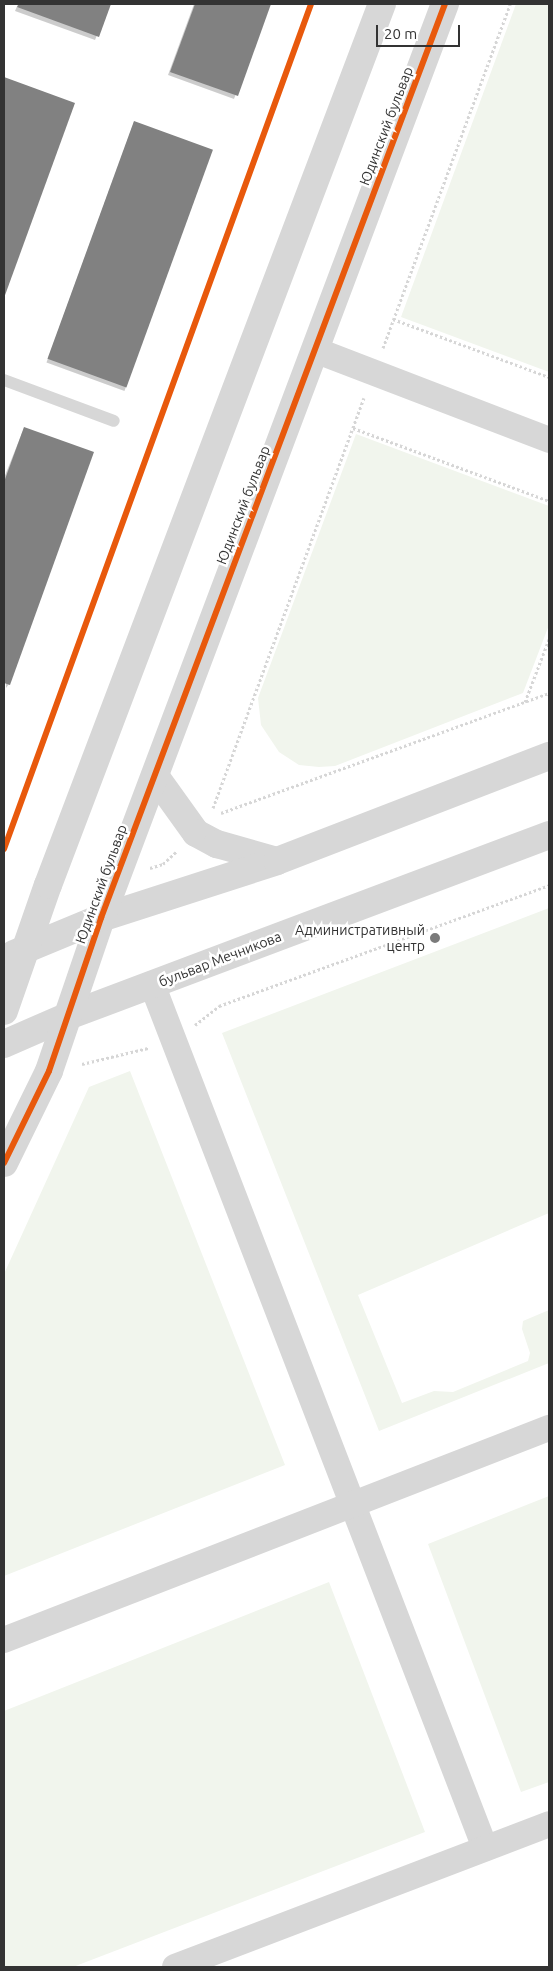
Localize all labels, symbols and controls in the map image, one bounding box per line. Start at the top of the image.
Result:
scale bar [378,15,462,47]
text: 20 m [384,25,417,42]
street label: Юдинский бульвар [356,64,416,188]
street label: Юдинский бульвар [213,443,273,567]
street label: Юдинский бульвар [72,822,130,946]
place label: Административный центр [295,922,425,954]
street label: бульвар Мечникова [156,928,284,990]
marker: Административный центр [429,932,441,944]

